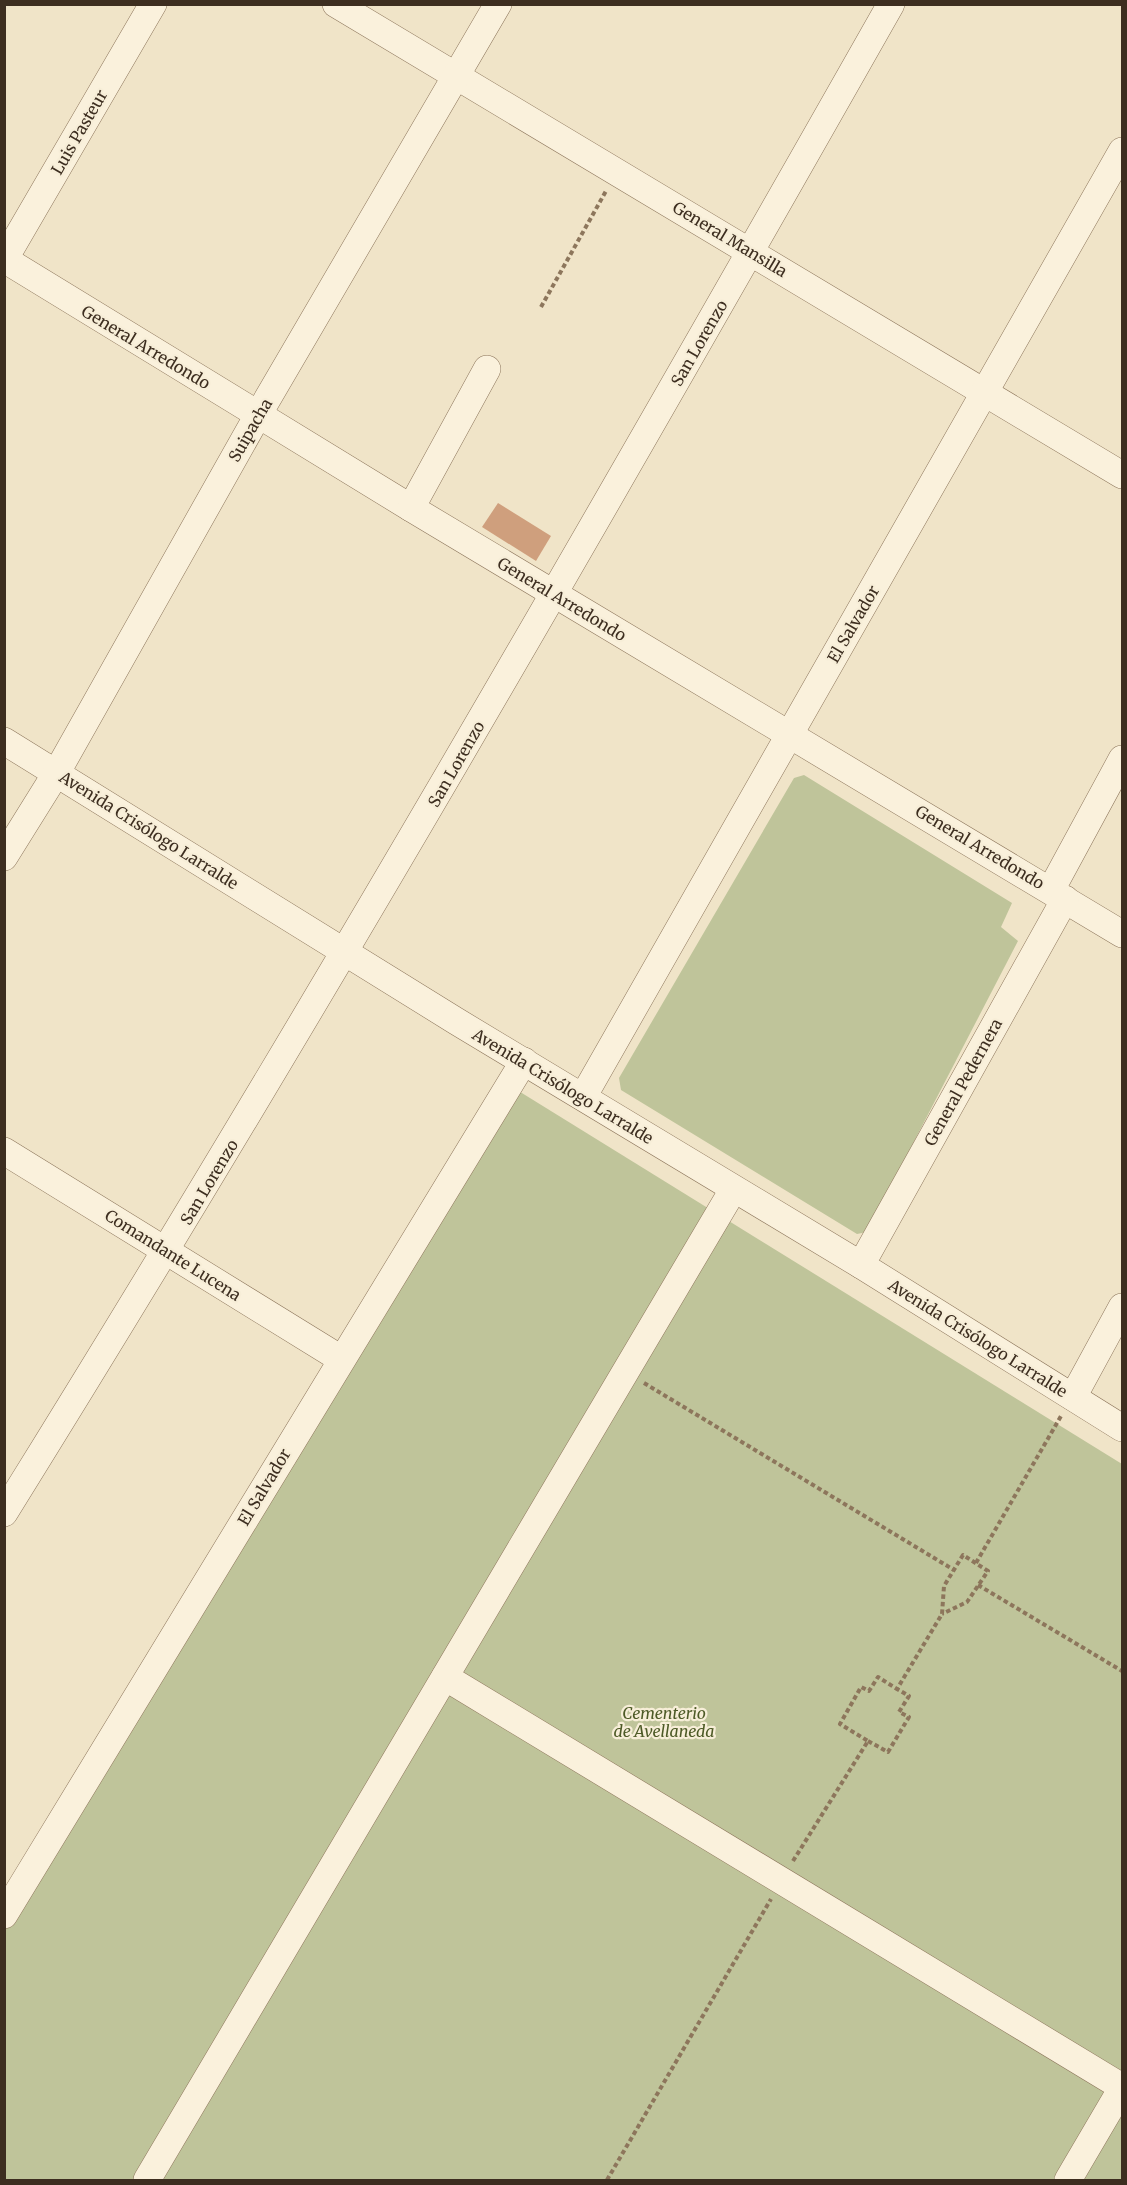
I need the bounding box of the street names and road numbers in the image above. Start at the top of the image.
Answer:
street label: Luis Pasteur [47,86,111,178]
street label: General Mansilla [669,197,791,281]
street label: San Lorenzo [666,297,732,389]
street label: General Arredondo [78,301,214,393]
street label: Suipacha [224,394,276,465]
street label: General Arredondo [494,553,630,645]
street label: El Salvador [823,582,883,666]
street label: San Lorenzo [423,718,489,810]
street label: Avenida Crisólogo Larralde [55,766,242,893]
street label: General Arredondo [912,801,1048,893]
street label: General Pedernera [920,1015,1006,1149]
street label: Avenida Crisólogo Larralde [468,1024,657,1148]
street label: San Lorenzo [176,1136,242,1228]
street label: Comandante Lucena [101,1205,245,1305]
street label: Avenida Crisólogo Larralde [884,1274,1071,1401]
street label: El Salvador [233,1445,295,1529]

